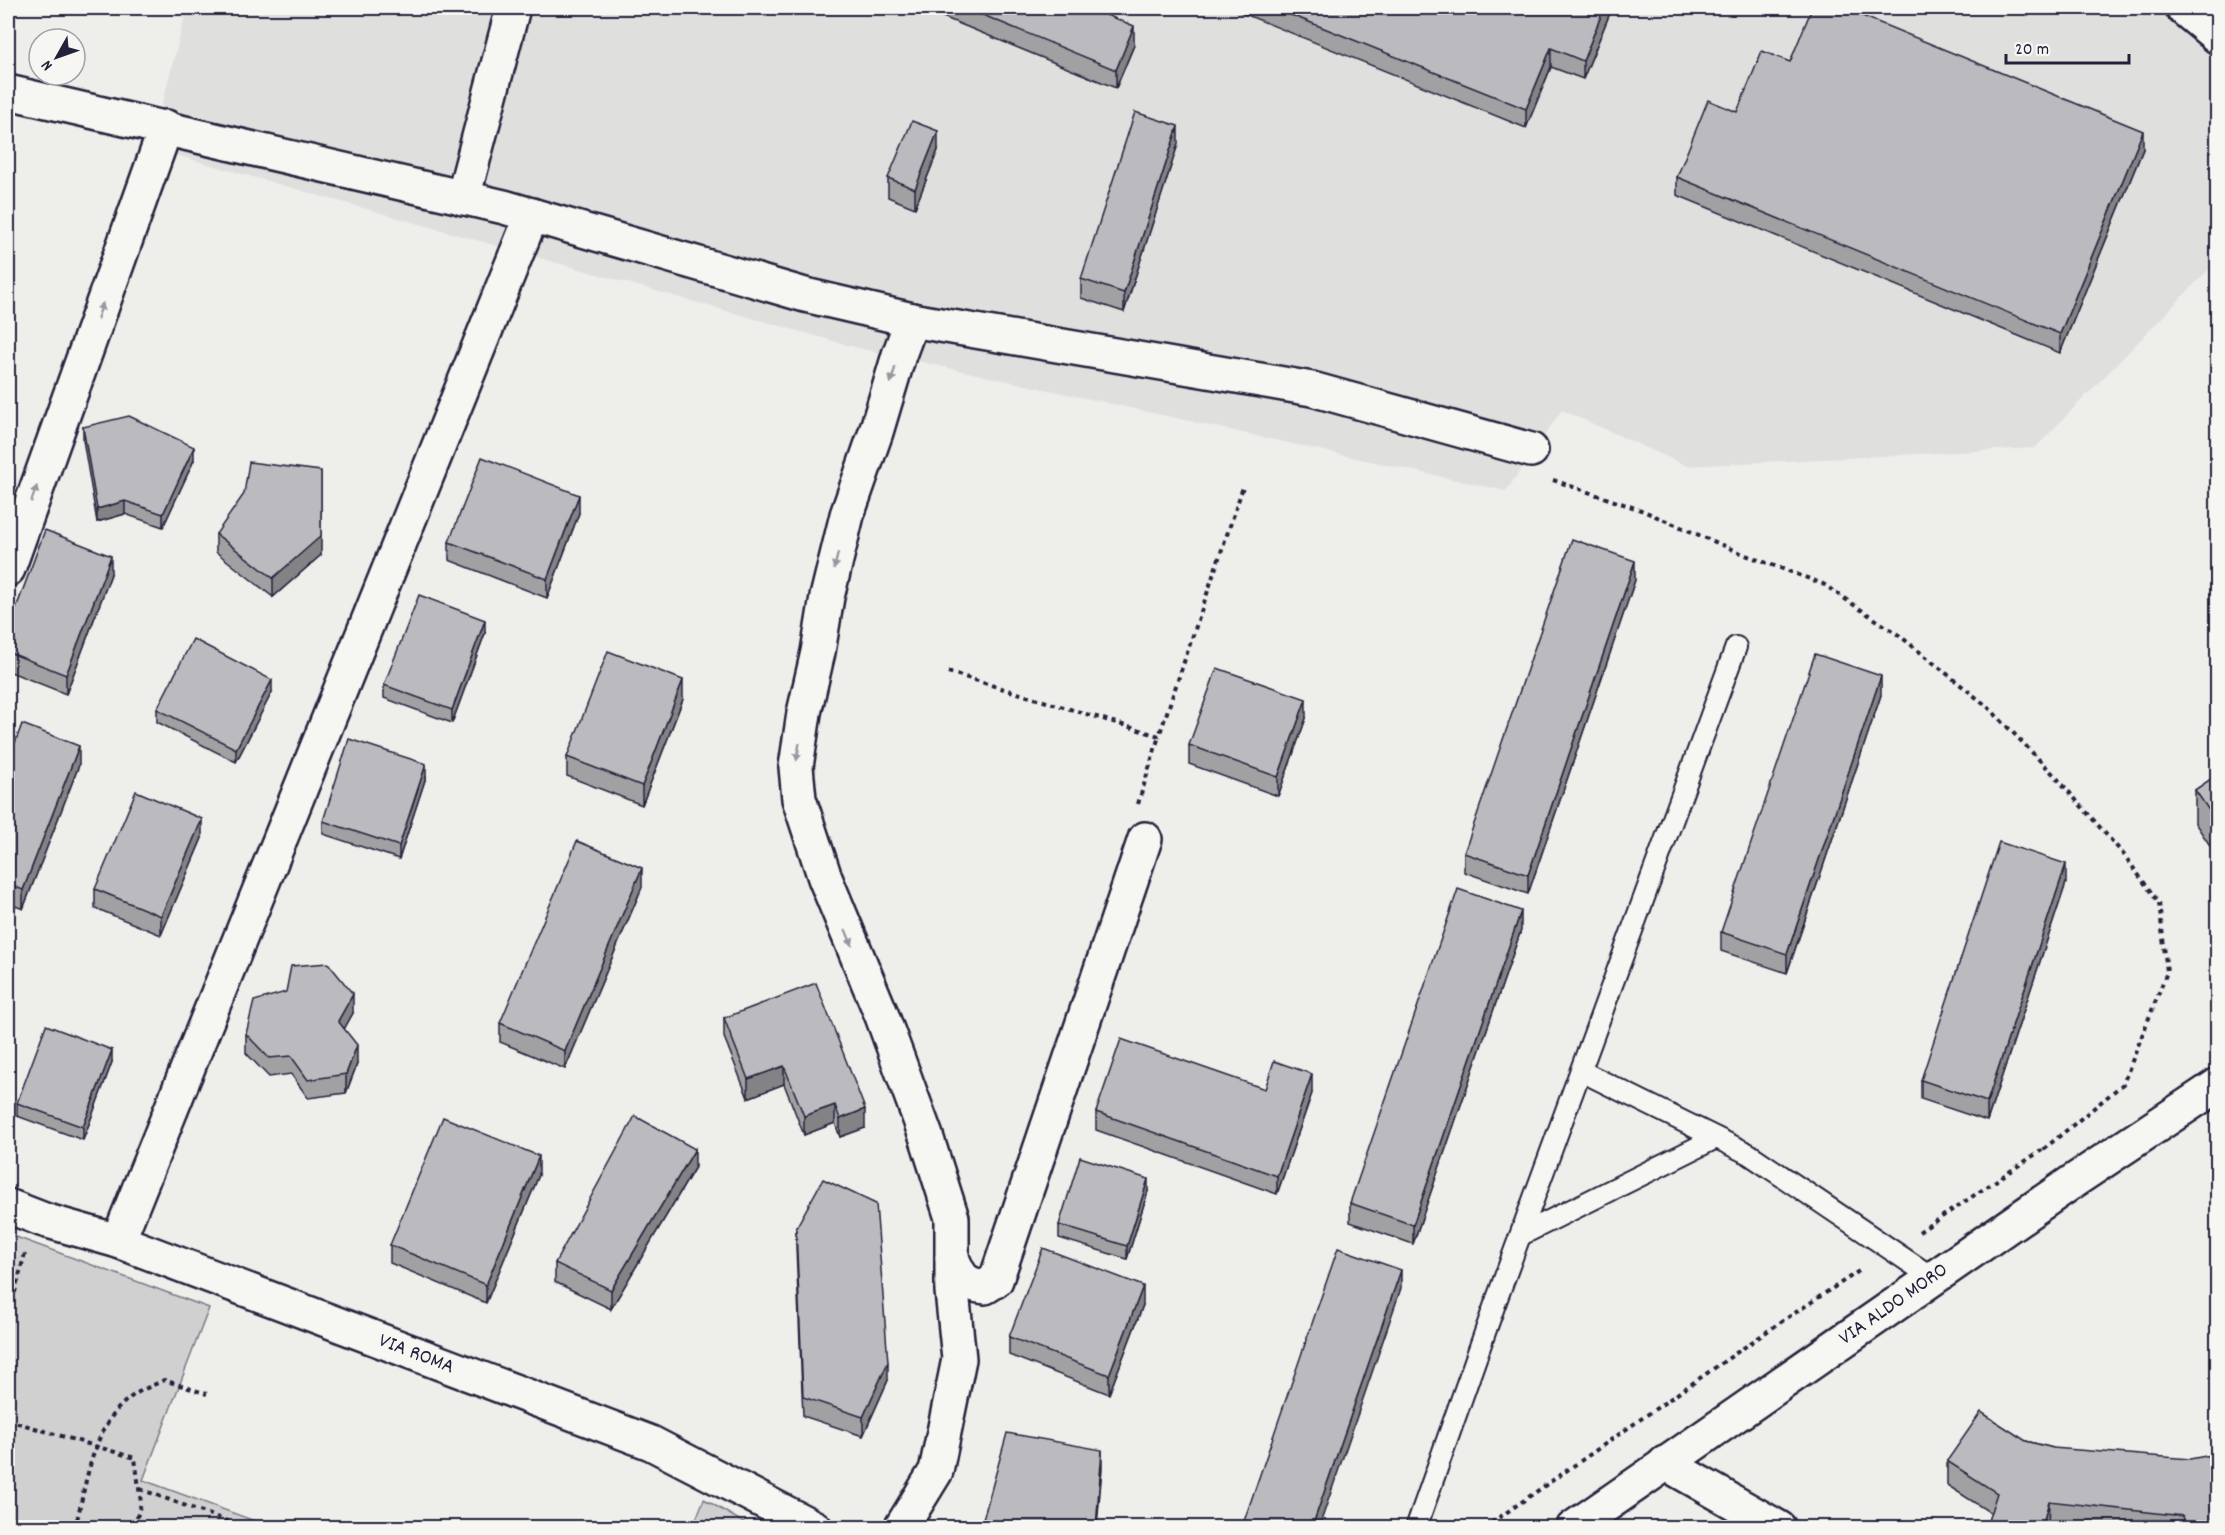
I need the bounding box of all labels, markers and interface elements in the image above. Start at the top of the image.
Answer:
north arrow [27,27,87,87]
scale bar [2006,27,2129,65]
text: 20 m [2015,38,2049,63]
text: N [36,55,59,75]
one-way arrow [96,301,106,319]
one-way arrow [888,366,897,384]
one-way arrow [30,485,40,503]
one-way arrow [830,552,840,570]
one-way arrow [793,743,802,762]
one-way arrow [845,929,855,947]
street label: VIA ALDO MORO [1833,1256,1955,1354]
street label: VIA ROMA [374,1327,458,1383]

